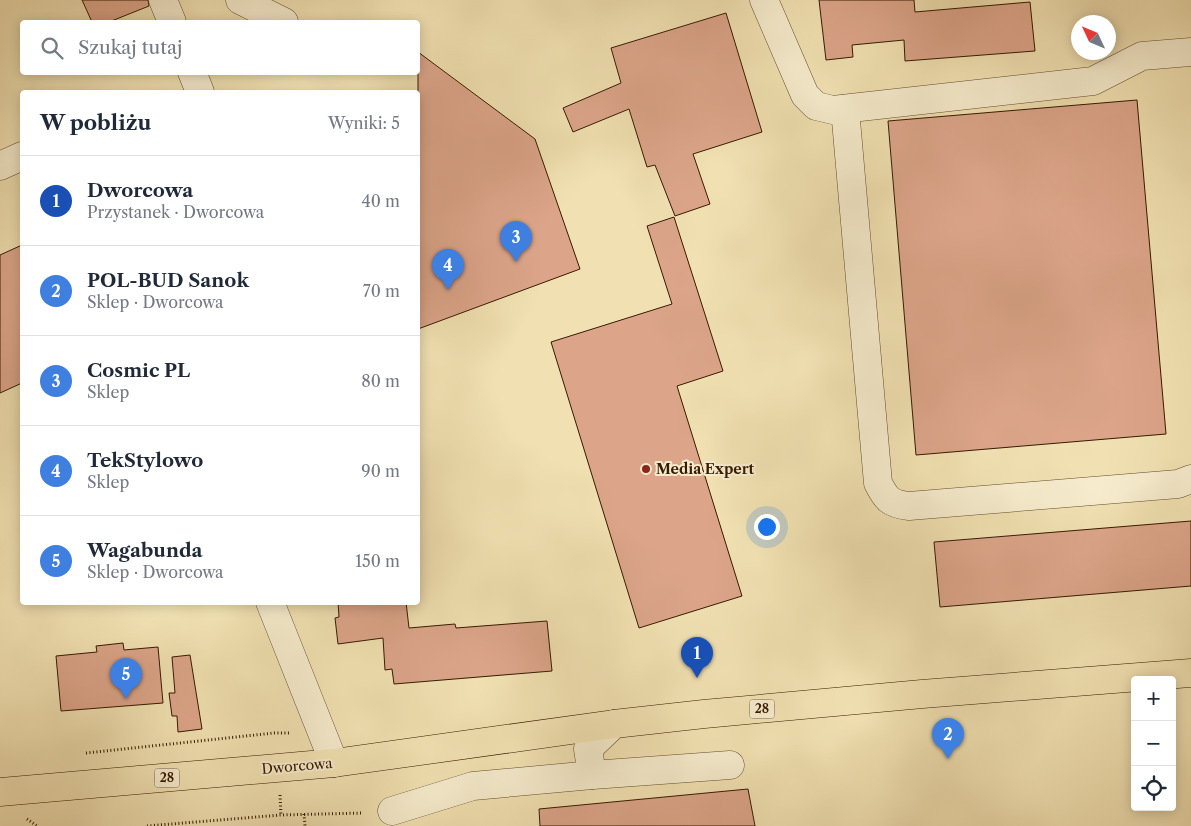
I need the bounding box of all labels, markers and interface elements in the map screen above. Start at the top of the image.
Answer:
north arrow [1071,15,1116,60]
search box [20,20,420,75]
icon: search [38,34,66,62]
text: Szukaj tutaj [78,36,182,59]
text: W pobliżu [40,110,151,135]
text: Wyniki: 5 [328,113,400,133]
text: Dworcowa [87,179,193,202]
text: 1 [52,191,60,211]
text: 40 m [361,191,400,211]
text: Przystanek · Dworcowa [87,202,264,222]
pin: 3 [500,221,532,262]
pin: 4 [432,249,464,290]
text: POL-BUD Sanok [87,269,249,292]
text: 2 [51,281,61,301]
text: 70 m [363,281,400,301]
text: Sklep · Dworcowa [87,292,224,312]
text: Cosmic PL [87,359,190,382]
text: 3 [51,371,61,391]
text: 80 m [361,371,400,391]
text: Sklep [87,382,129,402]
text: TekStylowo [87,449,203,472]
place label: Media Expert [656,460,754,478]
text: 4 [51,461,61,481]
text: 90 m [361,461,400,481]
marker: Media Expert [640,463,652,475]
text: Sklep [87,472,129,492]
your location [754,514,780,540]
text: Wagabunda [87,539,203,562]
text: 5 [52,551,60,571]
text: 150 m [355,551,400,571]
text: Sklep · Dworcowa [87,562,224,582]
pin: 1 [681,637,713,678]
pin: 5 [110,658,142,699]
map controls [1131,676,1176,811]
button: + [1131,676,1176,721]
road number: 28 [750,700,774,719]
pin: 2 [932,718,964,759]
button: − [1131,721,1176,766]
street label: Dworcowa [261,754,334,778]
button: locate [1131,766,1176,811]
road number: 28 [154,768,180,788]

